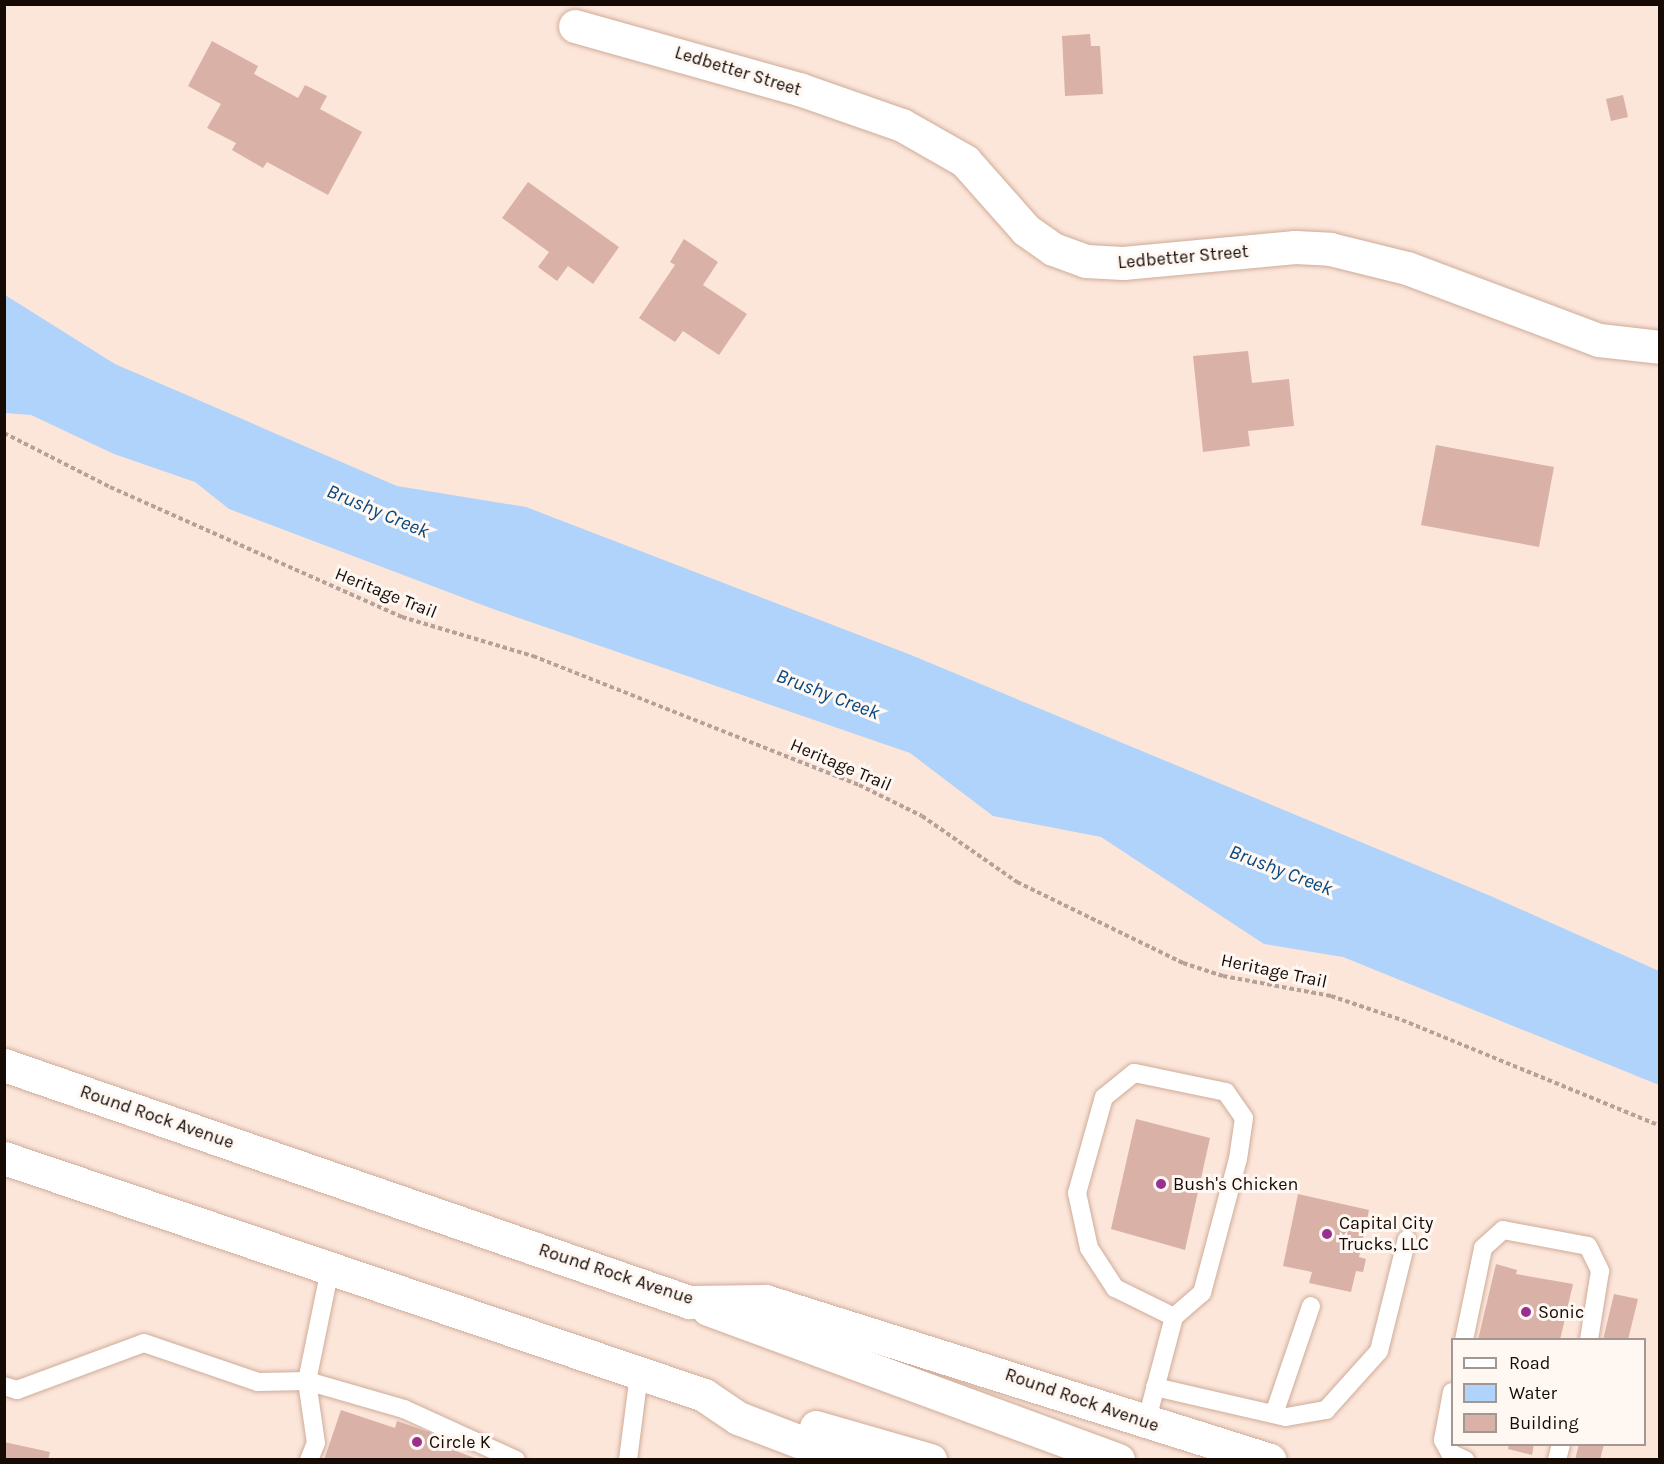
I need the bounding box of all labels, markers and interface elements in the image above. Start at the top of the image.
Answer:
street label: Ledbetter Street [672,41,804,101]
street label: Ledbetter Street [1117,241,1249,273]
water label: Brushy Creek [323,479,433,543]
street label: Heritage Trail [332,563,440,623]
water label: Brushy Creek [773,663,883,725]
street label: Heritage Trail [787,734,895,796]
water label: Brushy Creek [1226,839,1336,901]
street label: Heritage Trail [1219,949,1329,993]
street label: Round Rock Avenue [77,1081,237,1153]
place label: Bush's Chicken [1173,1173,1298,1195]
marker: Bush's Chicken [1154,1177,1168,1191]
place label: Capital City Trucks, LLC [1339,1213,1433,1256]
marker: Capital City Trucks, LLC [1320,1227,1334,1241]
street label: Round Rock Avenue [536,1239,696,1309]
place label: Sonic [1538,1301,1584,1323]
marker: Sonic [1519,1305,1533,1319]
legend [1451,1338,1646,1446]
text: Road [1509,1352,1550,1374]
street label: Round Rock Avenue [1002,1364,1162,1436]
text: Water [1509,1382,1557,1404]
text: Building [1509,1412,1579,1434]
place label: Circle K [429,1431,491,1453]
marker: Circle K [410,1435,424,1449]

